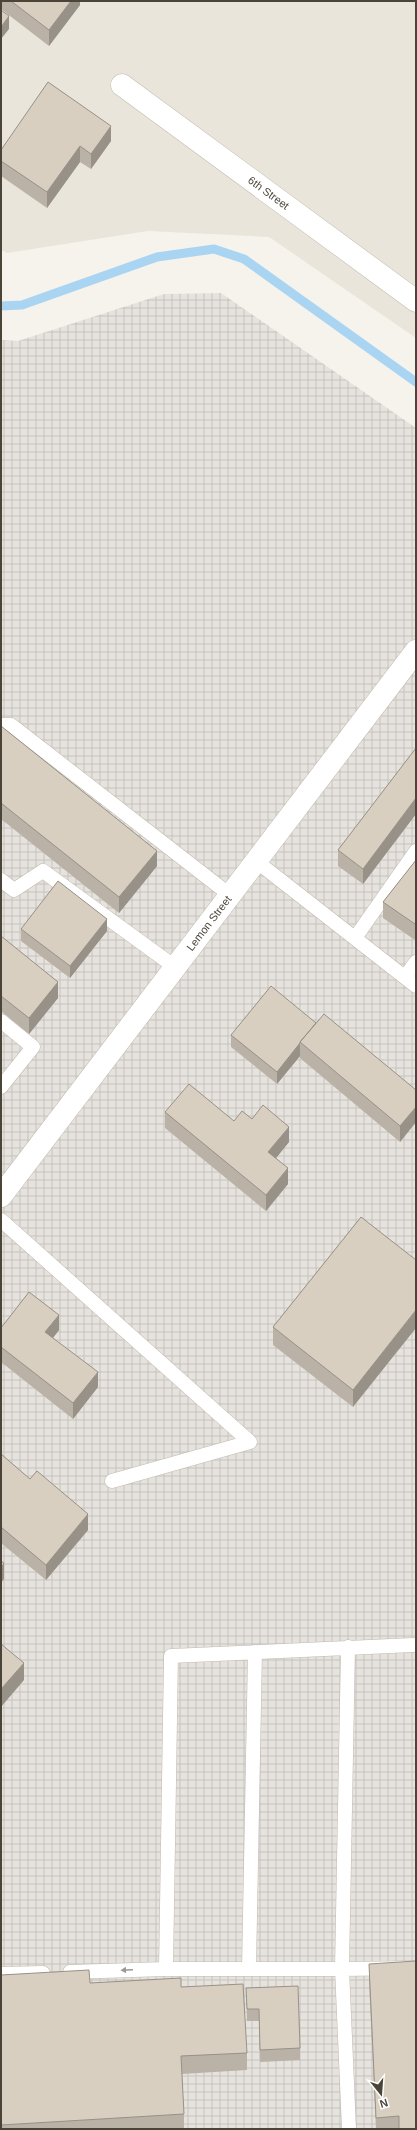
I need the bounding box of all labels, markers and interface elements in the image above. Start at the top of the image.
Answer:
street label: 6th Street [246,174,291,212]
street label: Lemon Street [184,893,234,953]
one-way arrow [120,1967,133,1973]
north arrow [361,2074,401,2114]
text: N [378,2097,389,2110]

